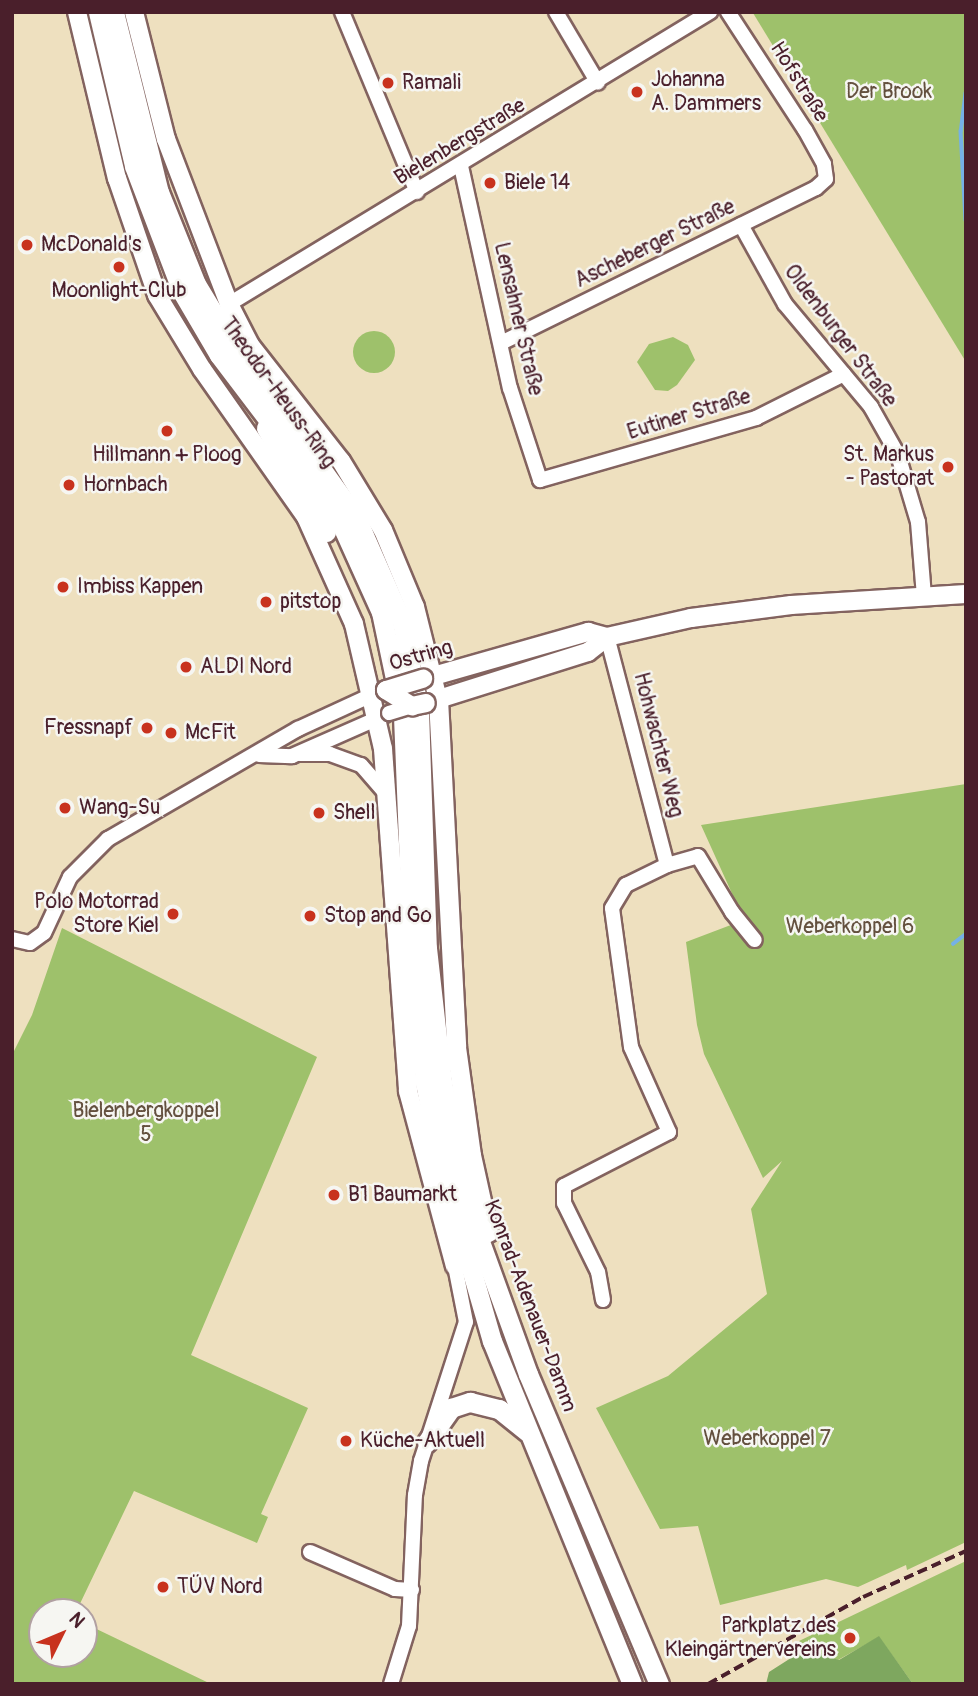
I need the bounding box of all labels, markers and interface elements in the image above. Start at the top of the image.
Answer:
street label: Hofstraße [764,37,834,127]
place label: Johanna A. Dammers [651,67,761,117]
place label: Ramali [402,70,461,96]
marker: Ramali [380,75,396,91]
park label: Der Brook [846,79,932,105]
marker: Johanna A. Dammers [629,84,645,100]
street label: Bielenbergstraße [390,93,530,191]
place label: Biele 14 [504,170,570,196]
marker: Biele 14 [482,175,498,191]
street label: Ascheberger Straße [571,194,739,294]
place label: McDonald's [41,232,142,258]
marker: McDonald's [19,237,35,253]
street label: Lensahner Straße [488,240,548,398]
marker: Moonlight-Club [111,259,127,275]
street label: Oldenburger Straße [778,260,902,412]
place label: Moonlight-Club [52,278,186,304]
street label: Theodor-Heuss-Ring [215,313,341,473]
street label: Eutiner Straße [624,384,754,446]
marker: Hillmann + Ploog [159,423,175,439]
place label: Hillmann + Ploog [92,442,242,468]
place label: St. Markus - Pastorat [843,442,934,492]
marker: St. Markus - Pastorat [940,459,956,475]
place label: Hornbach [83,472,168,498]
marker: Hornbach [61,477,77,493]
place label: Imbiss Kappen [77,574,203,600]
marker: Imbiss Kappen [55,579,71,595]
place label: pitstop [280,589,341,615]
marker: pitstop [258,594,274,610]
street label: Ostring [386,635,456,677]
place label: ALDI Nord [200,654,292,680]
marker: ALDI Nord [178,659,194,675]
street label: Hohwachter Weg [628,670,688,820]
place label: Fressnapf [44,715,133,741]
marker: Fressnapf [139,720,155,736]
place label: McFit [185,720,236,746]
marker: McFit [163,725,179,741]
place label: Wang-Su [79,795,160,821]
marker: Wang-Su [57,800,73,816]
place label: Shell [333,800,375,826]
marker: Shell [311,805,327,821]
place label: Polo Motorrad Store Kiel [34,889,159,939]
place label: Stop and Go [324,903,432,929]
marker: Polo Motorrad Store Kiel [165,906,181,922]
marker: Stop and Go [302,908,318,924]
park label: Weberkoppel 6 [786,914,914,940]
park label: Bielenbergkoppel 5 [73,1098,219,1148]
place label: B1 Baumarkt [348,1182,457,1208]
marker: B1 Baumarkt [326,1187,342,1203]
street label: Konrad-Adenauer-Damm [478,1196,582,1416]
park label: Weberkoppel 7 [703,1426,831,1452]
place label: Küche-Aktuell [360,1428,485,1454]
marker: Küche-Aktuell [338,1433,354,1449]
place label: TÜV Nord [177,1574,263,1600]
marker: TÜV Nord [155,1579,171,1595]
north arrow [28,1598,98,1668]
text: N [64,1607,90,1633]
place label: Parkplatz des Kleingärtnervereins [665,1613,836,1663]
marker: Parkplatz des Kleingärtnervereins [842,1630,858,1646]

